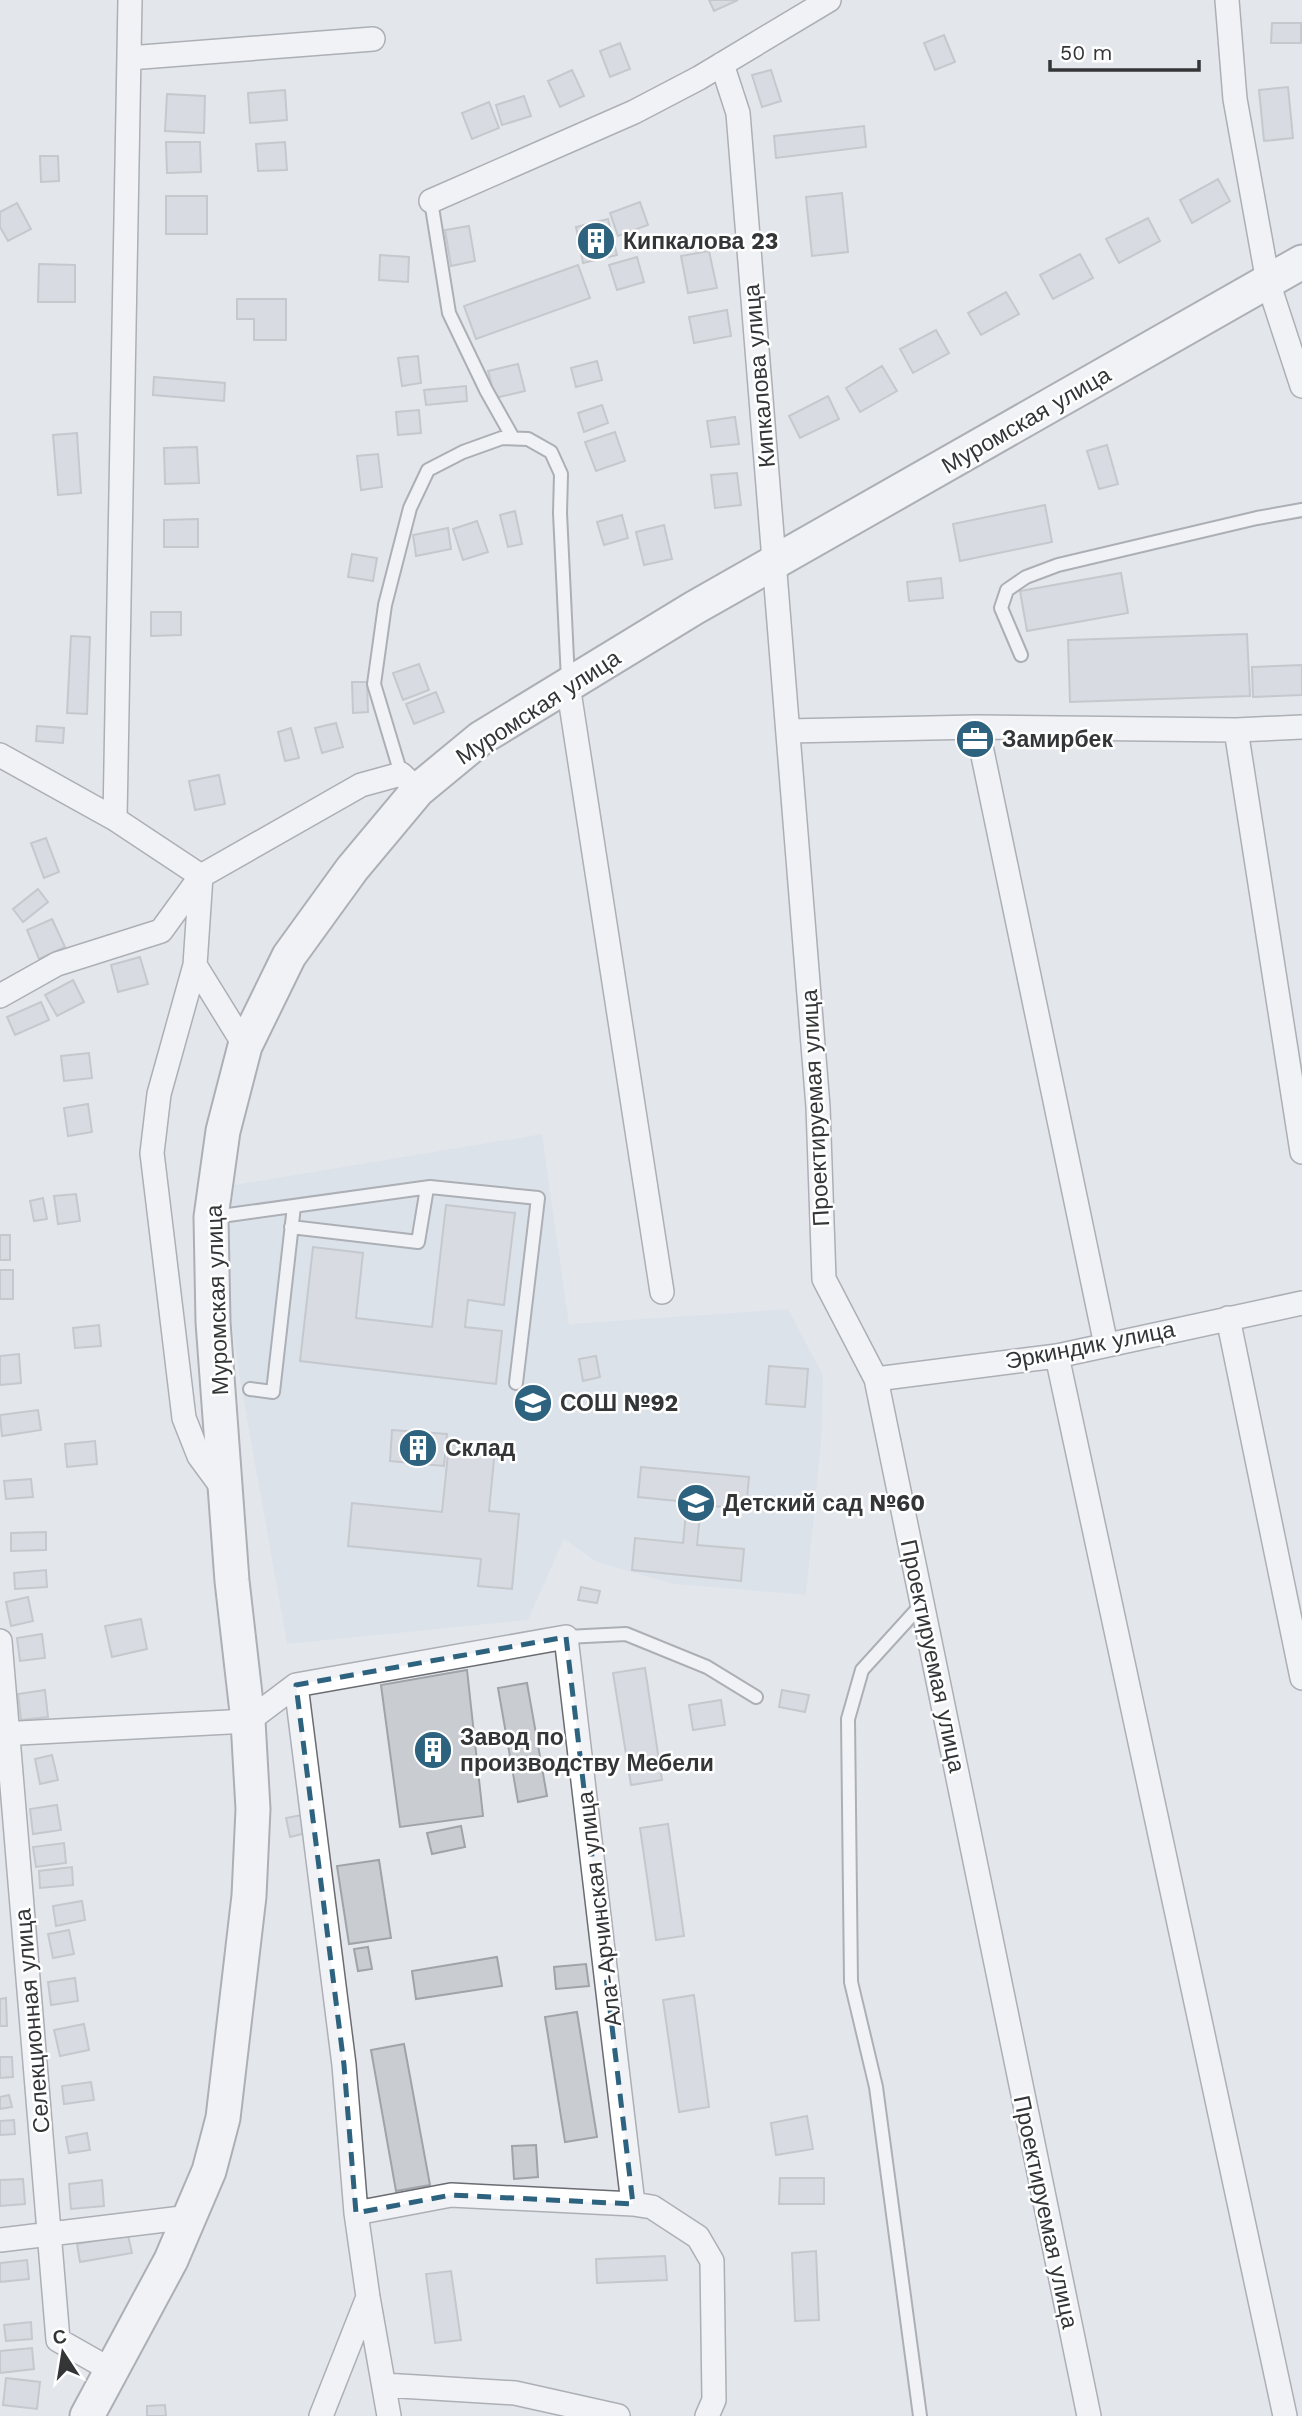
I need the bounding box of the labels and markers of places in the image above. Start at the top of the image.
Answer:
building icon: Кипкалова 23 [575,220,617,262]
place label: Кипкалова 23 [623,228,778,255]
office icon: Замирбек [954,718,996,760]
place label: Замирбек [1002,726,1113,753]
school or university icon: СОШ №92 [512,1382,554,1424]
place label: СОШ №92 [560,1390,678,1417]
building icon: Склад [397,1427,439,1469]
place label: Склад [445,1435,516,1462]
school or university icon: Детский сад №60 [675,1482,717,1524]
place label: Детский сад №60 [723,1490,925,1517]
place label: Завод по производству Мебели [460,1724,714,1777]
building icon: Завод по производству Мебели [412,1729,454,1771]

